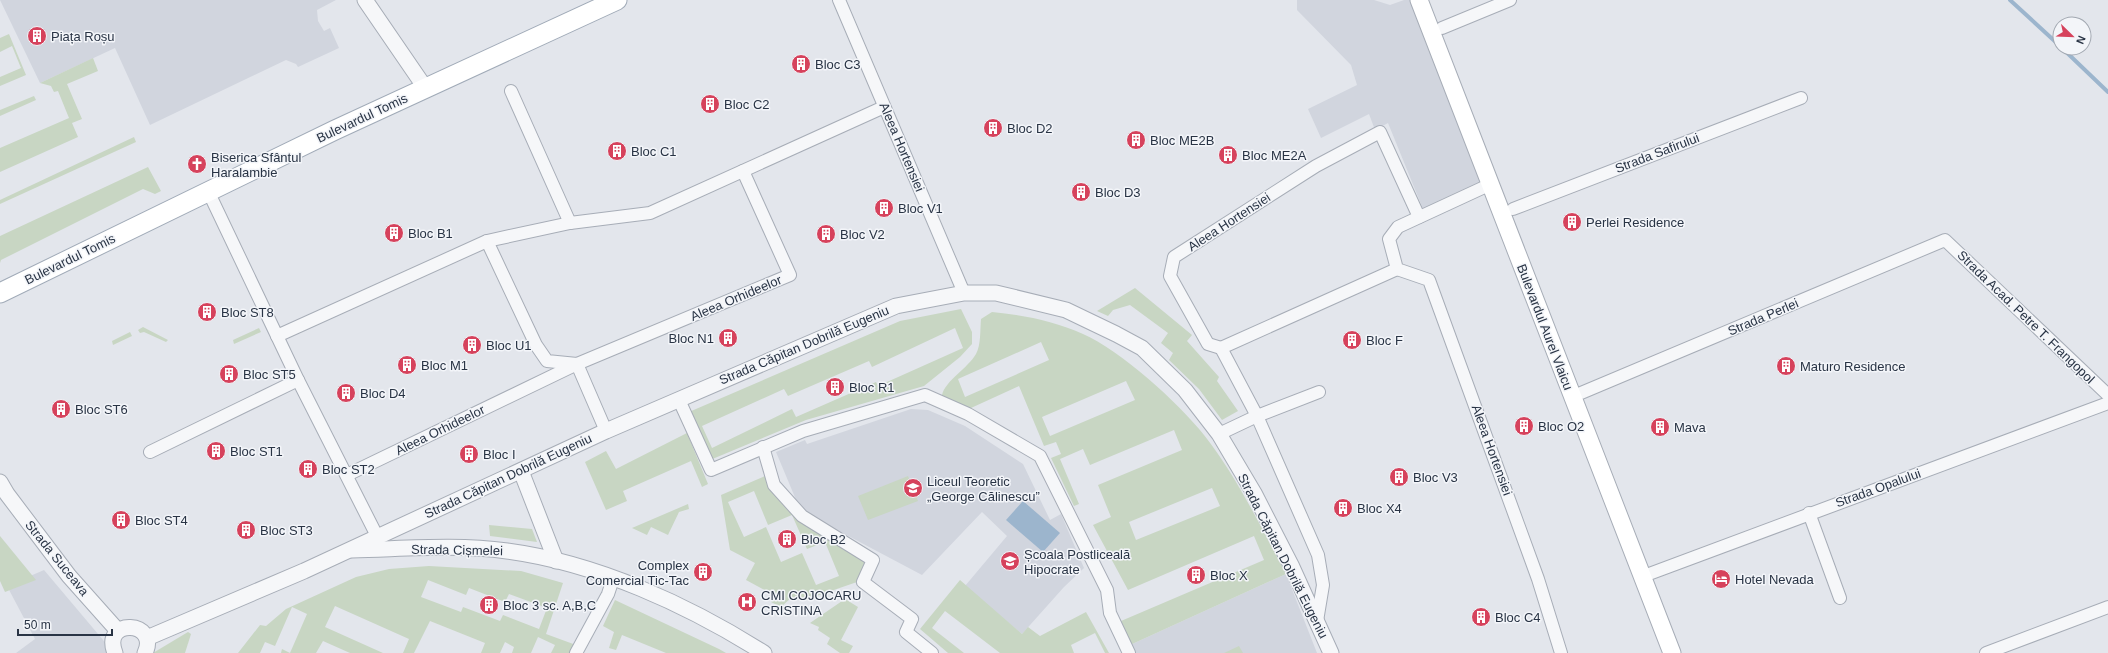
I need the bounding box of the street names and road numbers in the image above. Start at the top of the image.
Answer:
street label: Bulevardul Tomis [314,90,410,146]
street label: Aleea Hortensiei [876,100,928,194]
street label: Strada Safirului [1613,130,1701,176]
street label: Aleea Hortensiei [1185,190,1273,254]
street label: Bulevardul Tomis [22,230,118,287]
street label: Strada Acad. Petre T. Frangopol [1954,247,2098,387]
street label: Bulevardul Aurel Vlaicu [1514,262,1576,392]
street label: Aleea Orhideelor [688,272,784,324]
street label: Strada Perlei [1725,295,1801,339]
street label: Strada Căpitan Dobrilă Eugeniu [717,302,891,388]
street label: Aleea Orhideelor [393,402,488,458]
street label: Aleea Hortensiei [1469,403,1515,497]
street label: Strada Căpitan Dobrilă Eugeniu [422,431,594,521]
street label: Strada Opalului [1833,466,1923,510]
street label: Strada Căpitan Dobrilă Eugeniu [1235,471,1331,641]
street label: Strada Suceava [22,517,92,599]
street label: Strada Cișmelei [411,542,503,558]

